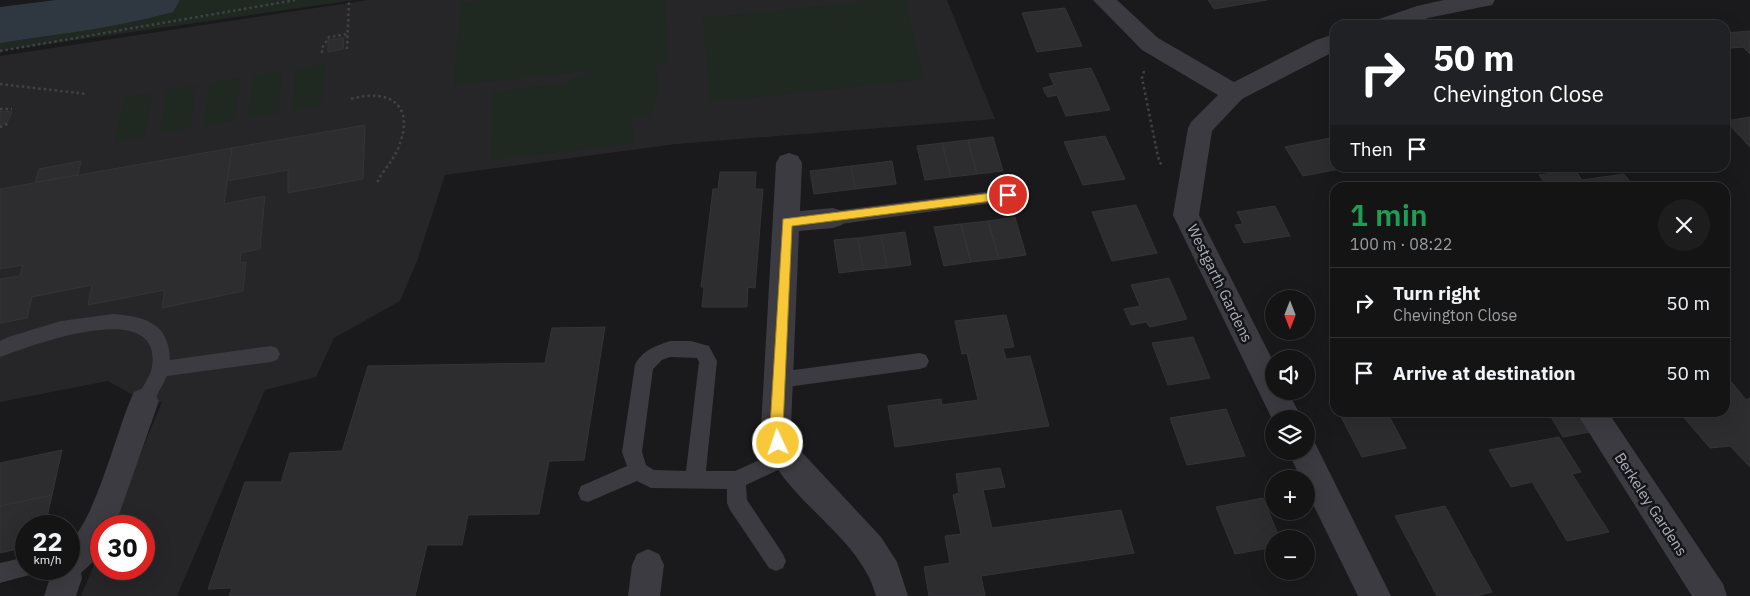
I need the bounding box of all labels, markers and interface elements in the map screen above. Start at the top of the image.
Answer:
text: 50 m [1433,35,1515,81]
icon: right [1350,40,1415,105]
text: Chevington Close [1433,79,1604,108]
icon: arrive [1403,135,1431,163]
text: Then [1350,137,1393,161]
pin [987,174,1029,216]
icon: arrive [994,181,1022,209]
text: 1 min [1350,195,1428,234]
button: close [1658,199,1710,251]
street label: Westgarth Gardens [1183,221,1257,345]
text: 100 m · 08:22 [1350,234,1452,254]
text: Turn right [1393,281,1480,305]
icon: right [1350,289,1378,317]
north arrow [1265,290,1315,340]
map controls [1265,290,1315,580]
text: 50 m [1666,291,1710,315]
text: Chevington Close [1393,305,1517,325]
button: sound [1265,350,1315,400]
icon: arrive [1350,359,1378,387]
text: Arrive at destination [1393,361,1576,385]
text: 50 m [1666,361,1710,385]
button: layers [1265,410,1315,460]
position arrow [751,416,803,468]
street label: Berkeley Gardens [1611,449,1691,559]
button: + [1265,470,1315,520]
speed limit sign: 30 [90,515,155,580]
text: 22 [32,525,63,558]
button: − [1265,530,1315,580]
text: km/h [33,552,62,567]

